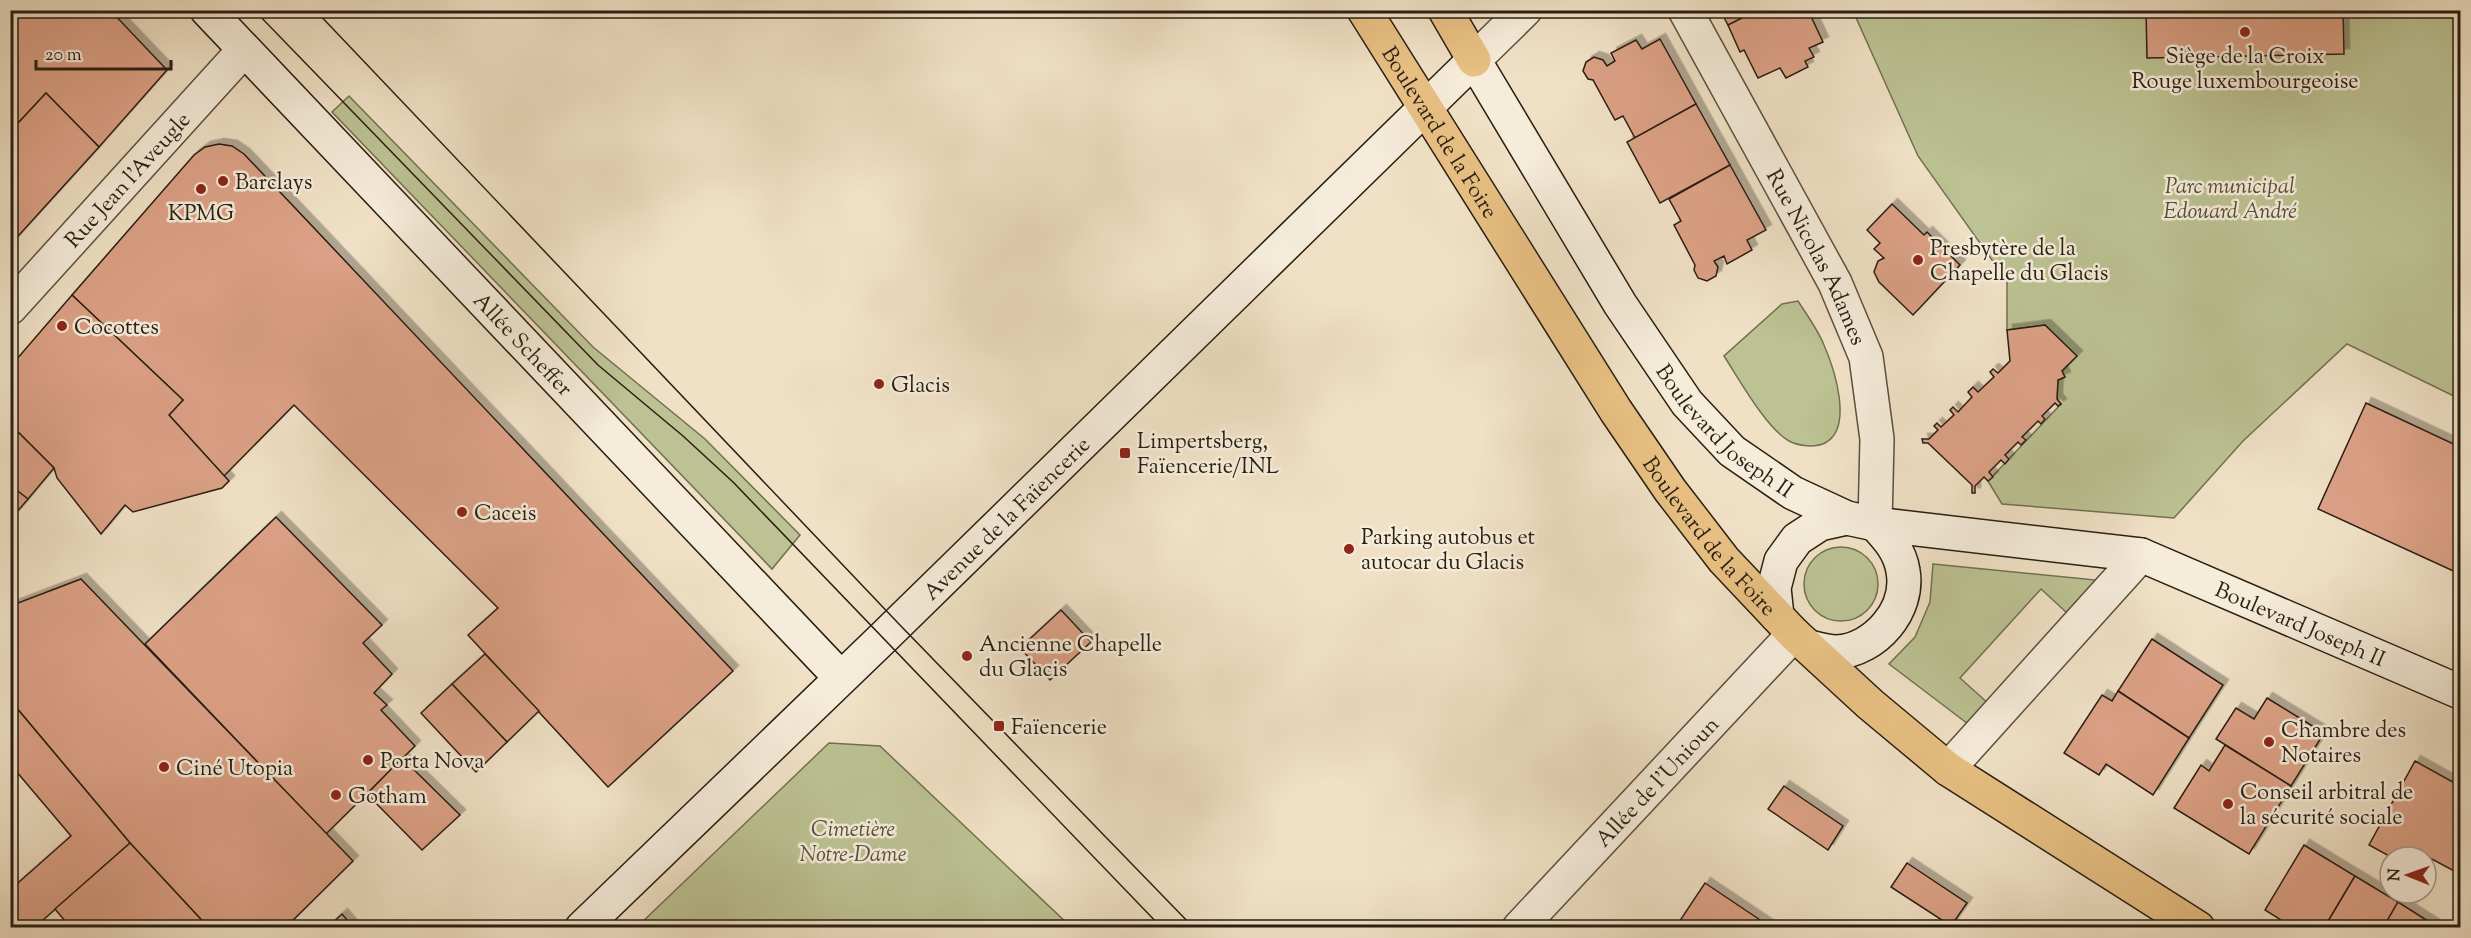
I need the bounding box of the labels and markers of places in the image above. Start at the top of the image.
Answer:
marker: Siège de la Croix Rouge luxembourgeoise [2238,25,2252,39]
place label: Siège de la Croix Rouge luxembourgeoise [2131,42,2359,99]
place label: Barclays [235,168,312,200]
marker: Barclays [216,174,230,188]
marker: KPMG [194,182,208,196]
place label: KPMG [168,199,234,231]
place label: Presbytère de la Chapelle du Glacis [1930,234,2108,291]
marker: Presbytère de la Chapelle du Glacis [1911,253,1925,267]
place label: Cocottes [74,313,159,345]
marker: Cocottes [55,319,69,333]
place label: Glacis [891,371,950,403]
marker: Glacis [872,377,886,391]
place label: Limpertsberg, Faïencerie/INL [1137,427,1279,484]
marker: Limpertsberg, Faïencerie/INL [1118,446,1132,460]
place label: Caceis [474,499,536,531]
marker: Caceis [455,505,469,519]
place label: Parking autobus et autocar du Glacis [1361,523,1536,580]
marker: Parking autobus et autocar du Glacis [1342,542,1356,556]
place label: Ancienne Chapelle du Glacis [979,630,1162,687]
marker: Ancienne Chapelle du Glacis [960,649,974,663]
place label: Faïencerie [1011,713,1107,745]
place label: Chambre des Notaires [2281,716,2406,773]
marker: Faïencerie [992,719,1006,733]
marker: Chambre des Notaires [2262,735,2276,749]
place label: Porta Nova [380,747,484,779]
marker: Porta Nova [361,753,375,767]
place label: Ciné Utopia [176,754,293,786]
marker: Ciné Utopia [157,760,171,774]
place label: Conseil arbitral de la sécurité sociale [2240,778,2413,835]
place label: Gotham [348,782,427,814]
marker: Gotham [329,788,343,802]
marker: Conseil arbitral de la sécurité sociale [2221,797,2235,811]

